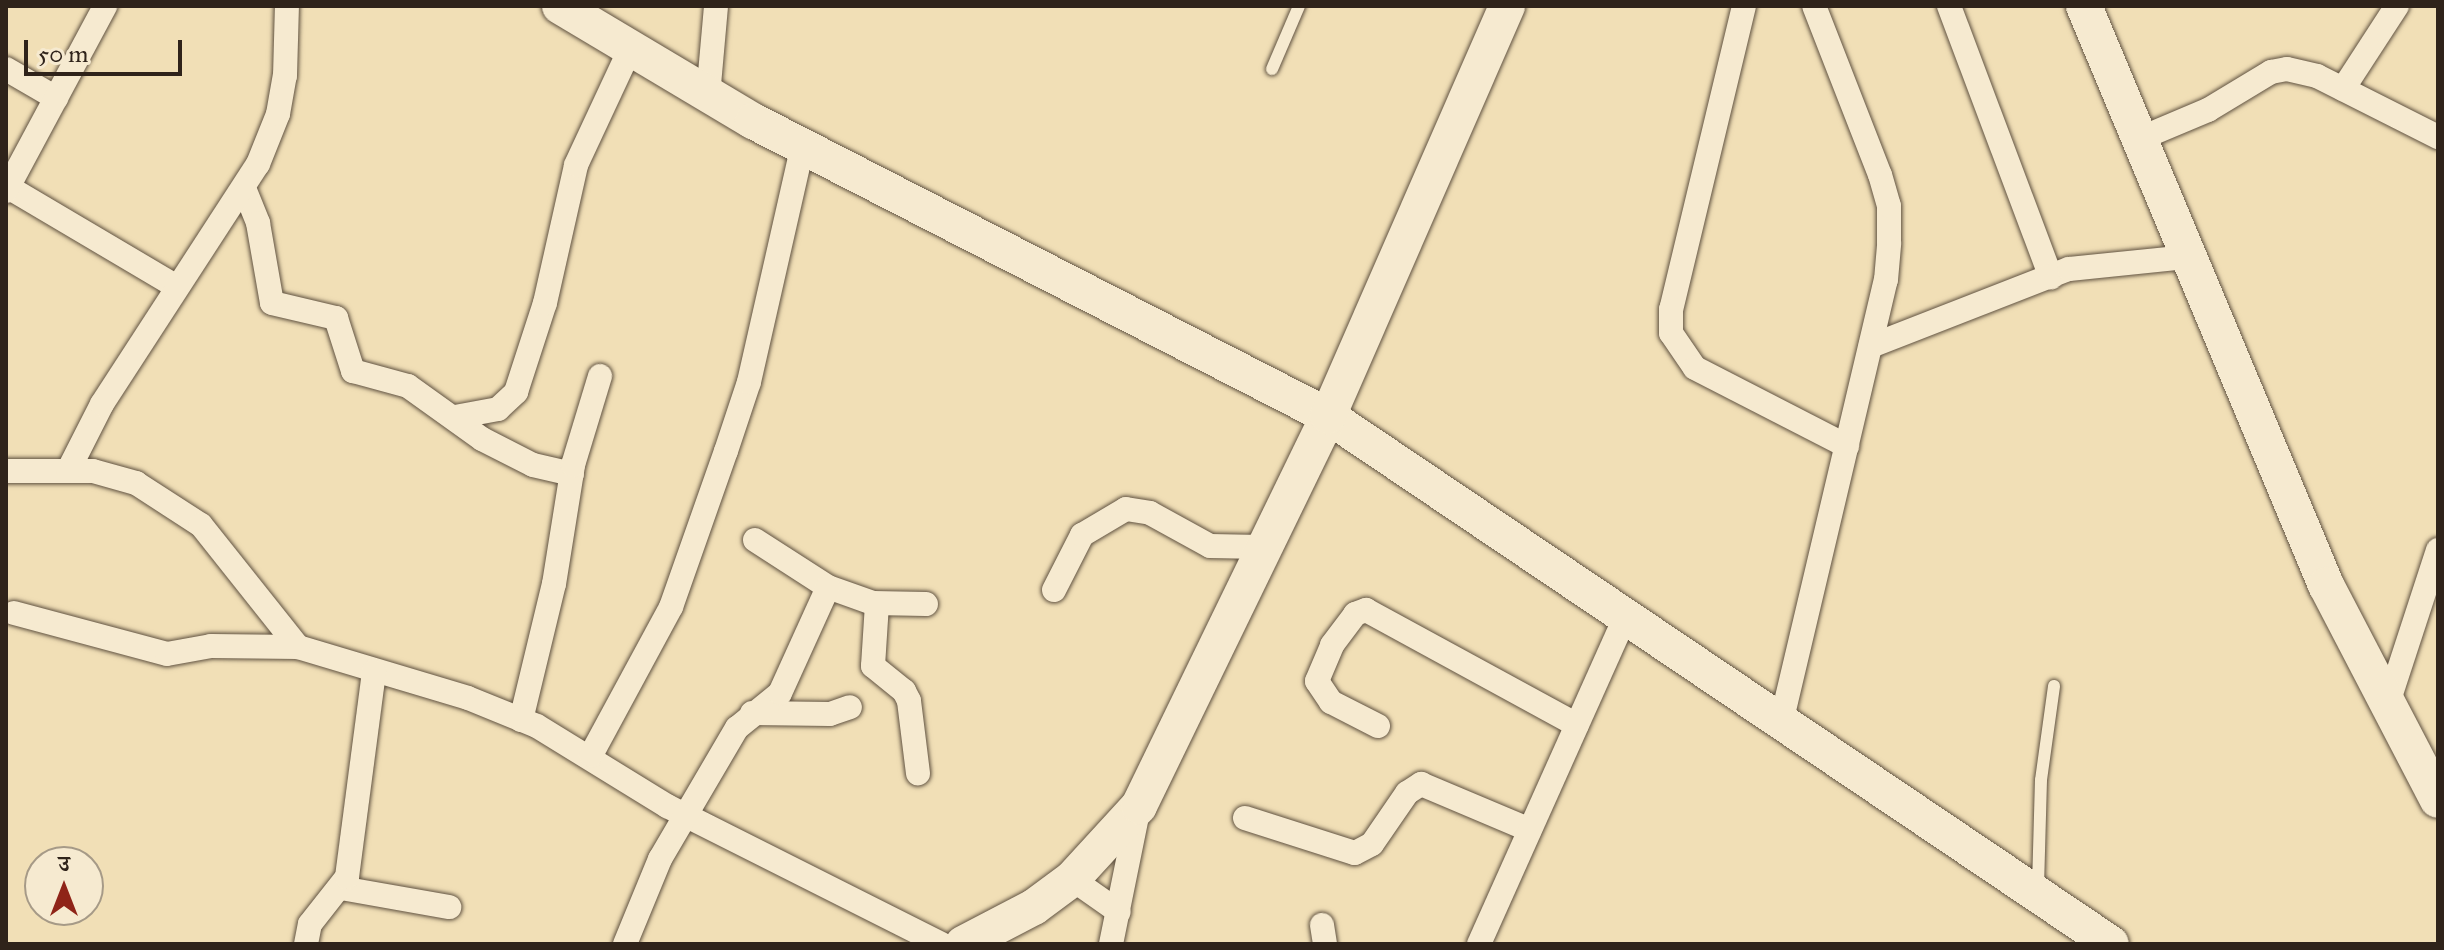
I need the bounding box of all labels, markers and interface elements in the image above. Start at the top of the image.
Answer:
scale bar [28,24,186,74]
text: 50 m [38,39,88,69]
north arrow [24,846,104,926]
text: उ [58,850,70,877]

